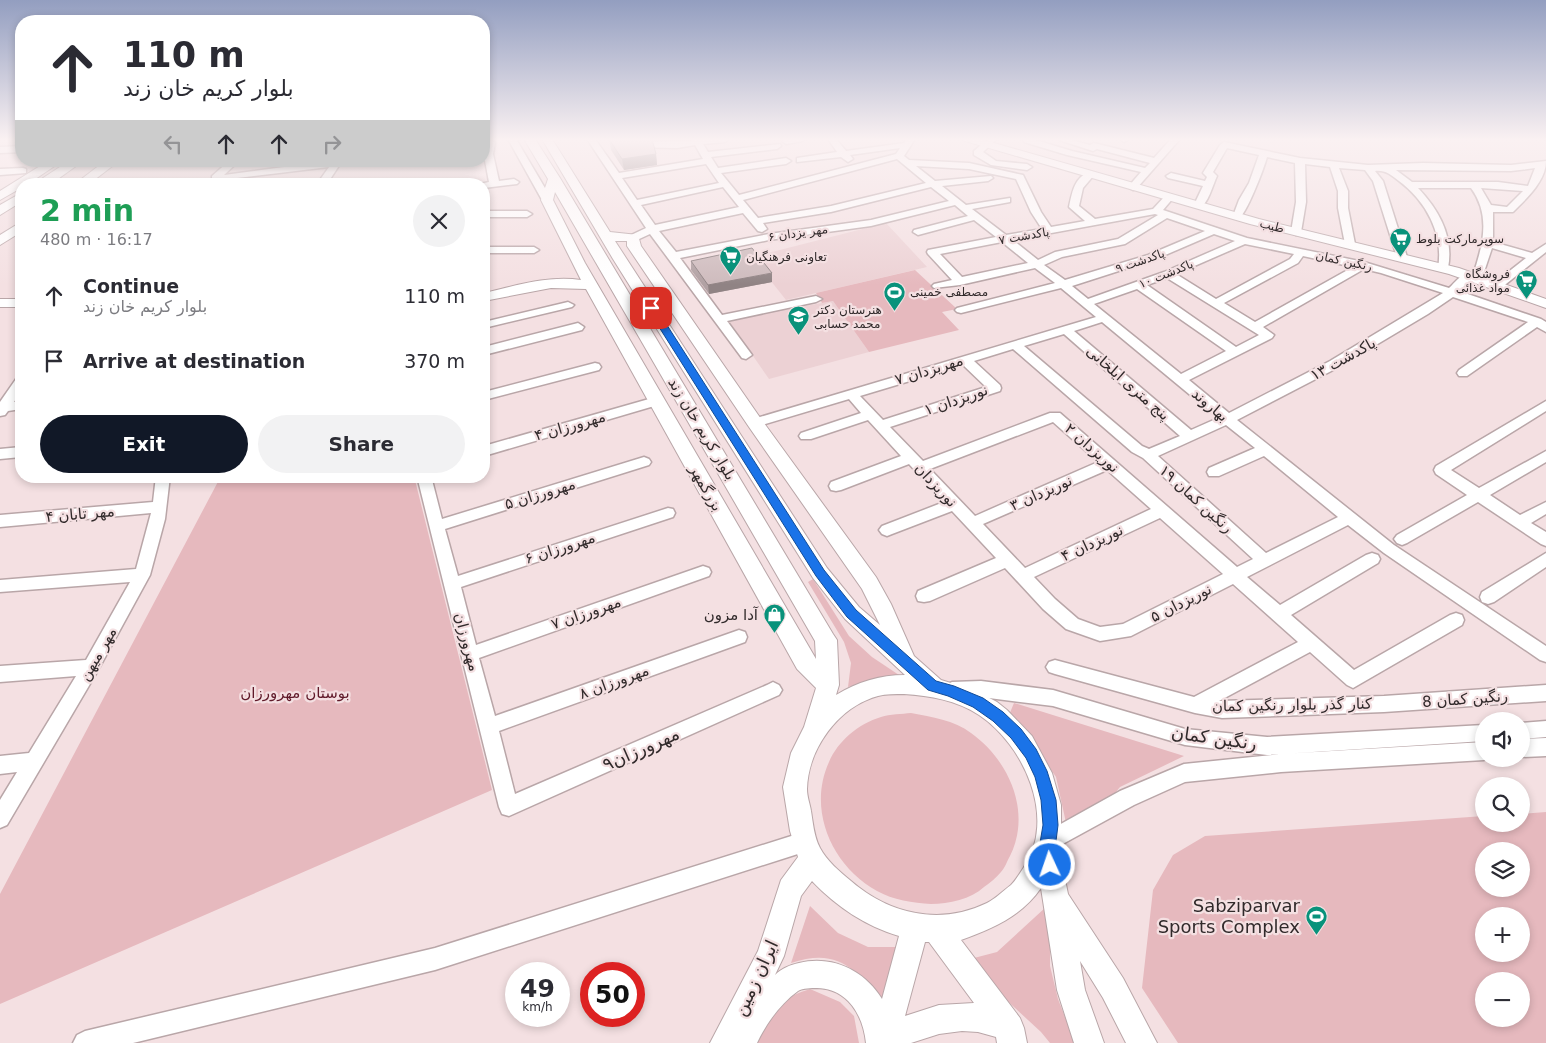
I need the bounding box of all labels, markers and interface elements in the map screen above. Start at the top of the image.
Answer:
icon: ahead [40,35,105,100]
text: 110 m [123,35,245,75]
text: بلوار کریم خان زند [123,76,294,101]
icon: left [159,130,187,158]
icon: ahead [212,130,240,158]
icon: ahead [265,130,293,158]
icon: right [318,130,346,158]
text: 2 min [40,193,134,228]
button: close [413,195,465,247]
street label: طیب [1258,216,1286,236]
street label: مهر یزدان ۶ [767,222,829,245]
street label: پاکدشت ۷ [998,225,1050,247]
supermarket icon: سوپرمارکت بلوط [1388,227,1412,258]
text: 480 m · 16:17 [40,230,153,249]
place label: سوپرمارکت بلوط [1416,232,1504,247]
supermarket icon: تعاونی فرهنگیان [718,245,742,276]
street label: پاکدشت ۹ [1114,246,1166,276]
street label: رنگین کمان [1314,248,1374,275]
place label: تعاونی فرهنگیان [746,250,827,265]
street label: پاکدشت ۱۰ [1137,257,1195,291]
place label: فروشگاه مواد غذائی [1456,267,1510,296]
supermarket icon: فروشگاه مواد غذائی [1514,269,1538,300]
text: Continue [83,275,179,297]
sports icon: مصطفی خمینی [882,280,906,311]
icon: ahead [40,282,68,310]
text: 110 m [404,285,465,307]
place label: مصطفی خمینی [910,285,988,299]
pin [630,287,672,329]
icon: arrive [637,294,665,322]
text: بلوار کریم خان زند [83,297,207,316]
place label: هنرستان دکتر محمد حسابی [813,303,882,331]
school or university icon: هنرستان دکتر محمد حسابی [786,305,810,336]
street label: پاکدشت ۱۳ [1307,334,1379,385]
street label: پنج متری ایلخانی [1082,342,1173,425]
icon: arrive [40,347,68,375]
text: Arrive at destination [83,350,305,372]
text: 370 m [404,350,465,372]
street label: مهریزدان ۷ [893,351,965,389]
street label: بلوار کریم خان زند [664,375,740,483]
street label: نوریزدان ۱ [922,381,990,419]
street label: بهاروند [1188,385,1232,425]
street label: مهرورزان ۴ [532,407,608,445]
button: Exit [40,415,248,473]
button: Share [258,415,465,473]
street label: نوریزدان ۲ [1061,419,1123,477]
street label: نوریزدان [911,459,961,511]
street label: بزرگمهر [685,461,726,514]
street label: رنگین کمان ۱۹ [1156,461,1236,537]
street label: نوریزدان ۳ [1007,471,1075,515]
street label: مهرورزان ۵ [502,475,578,513]
street label: مهر تابان ۴ [45,502,115,526]
street label: نوریزدان ۴ [1058,521,1126,565]
street label: مهرورزان ۶ [523,528,597,568]
street label: نوریزدان ۵ [1147,580,1215,626]
street label: مهرورزان ۷ [549,593,623,633]
shop icon: آدا مزون [762,603,786,634]
place label: آدا مزون [704,606,759,624]
street label: مهرورزان [451,611,483,673]
street label: مهر میهن [75,624,121,684]
street label: مهرورزان ۸ [577,661,651,703]
park label: بوستان مهرورزان [240,684,350,702]
street label: رنگین کمان 8 [1421,687,1509,711]
street label: کنار گذر بلوار رنگین کمان [1212,695,1373,715]
map controls [1475,712,1530,1027]
button: sound [1475,712,1530,767]
street label: رنگین کمان [1170,721,1258,755]
street label: مهرورزان۹ [599,722,683,776]
button: search [1475,777,1530,832]
position arrow [1023,838,1075,890]
button: layers [1475,842,1530,897]
place label: Sabziparvar Sports Complex [1158,895,1301,937]
sports icon: Sabziparvar Sports Complex [1304,904,1328,935]
button: + [1475,907,1530,962]
street label: ایران زمین [729,936,783,1020]
speed limit sign: 50 [580,962,645,1027]
button: − [1475,972,1530,1027]
text: 49 [520,974,555,1003]
text: km/h [522,1000,553,1014]

